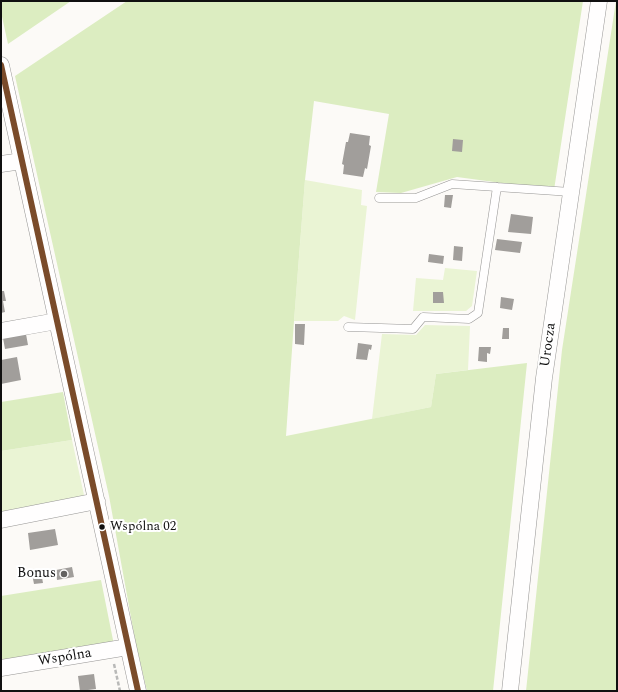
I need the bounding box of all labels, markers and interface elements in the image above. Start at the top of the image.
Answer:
street label: Urocza [538,322,560,368]
place label: Wspólna 02 [110,519,176,535]
marker: Wspólna 02 [97,522,107,532]
place label: Bonus [17,566,56,582]
marker: Bonus [59,569,69,579]
street label: Wspólna [37,645,93,671]

